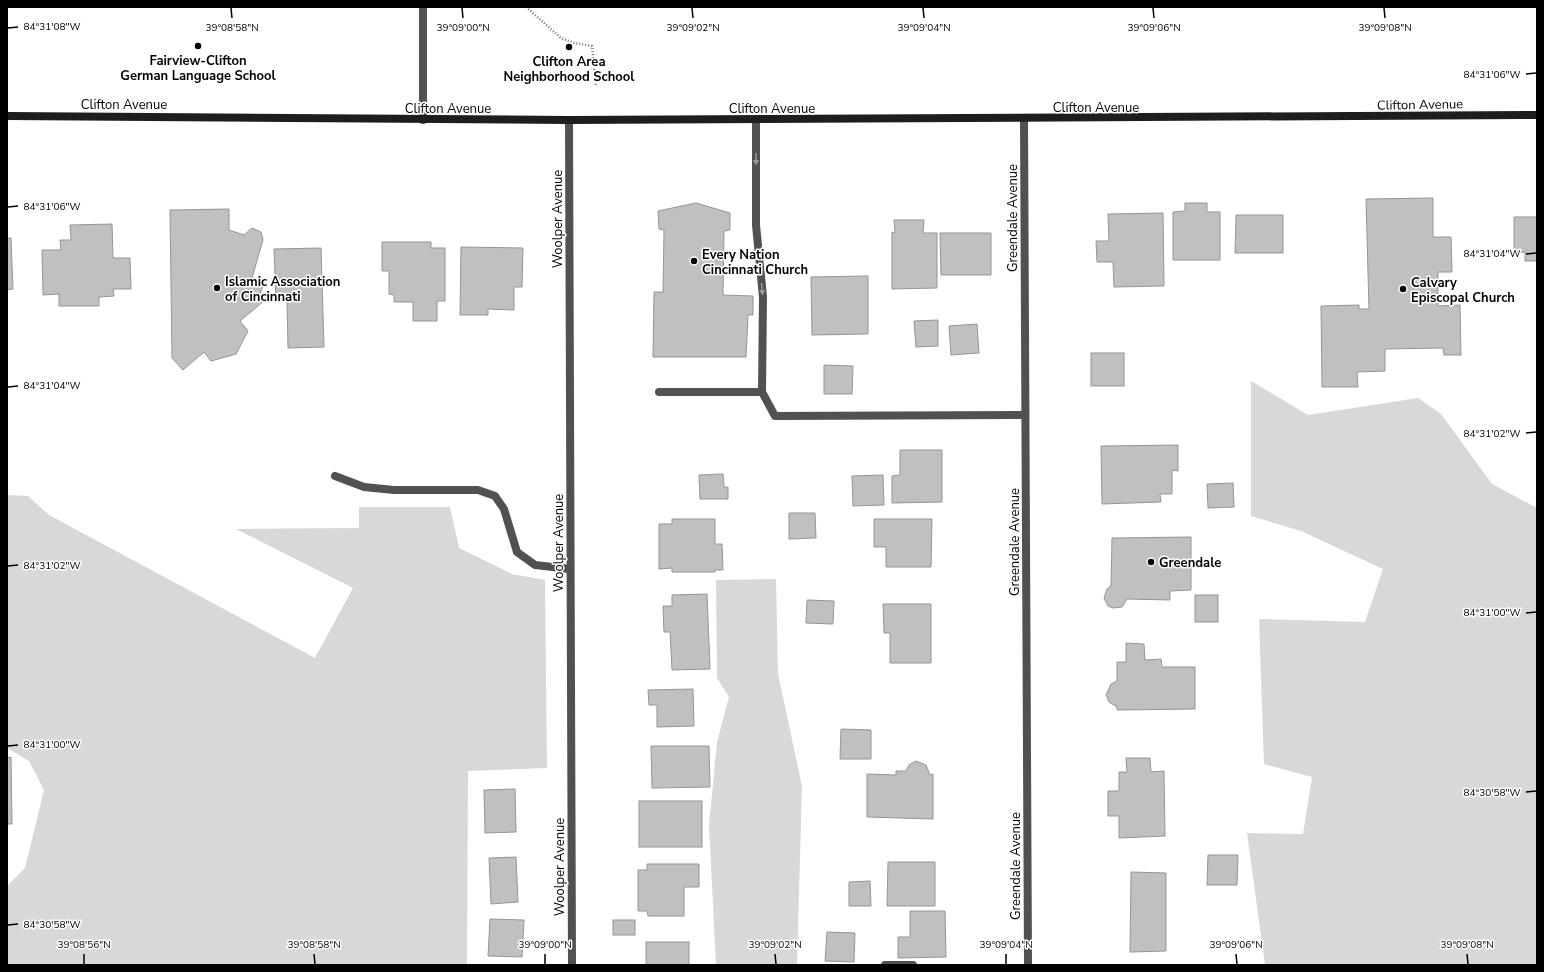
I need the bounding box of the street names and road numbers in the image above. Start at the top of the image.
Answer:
street label: Clifton Avenue [1377,95,1463,115]
street label: Clifton Avenue [81,96,167,114]
street label: Clifton Avenue [1053,99,1139,117]
street label: Clifton Avenue [405,100,491,118]
street label: Clifton Avenue [729,100,815,118]
street label: Greendale Avenue [1004,164,1022,272]
street label: Woolper Avenue [549,170,567,268]
street label: Greendale Avenue [1006,488,1024,596]
street label: Woolper Avenue [550,494,568,592]
street label: Greendale Avenue [1007,812,1025,920]
street label: Woolper Avenue [551,818,569,916]

